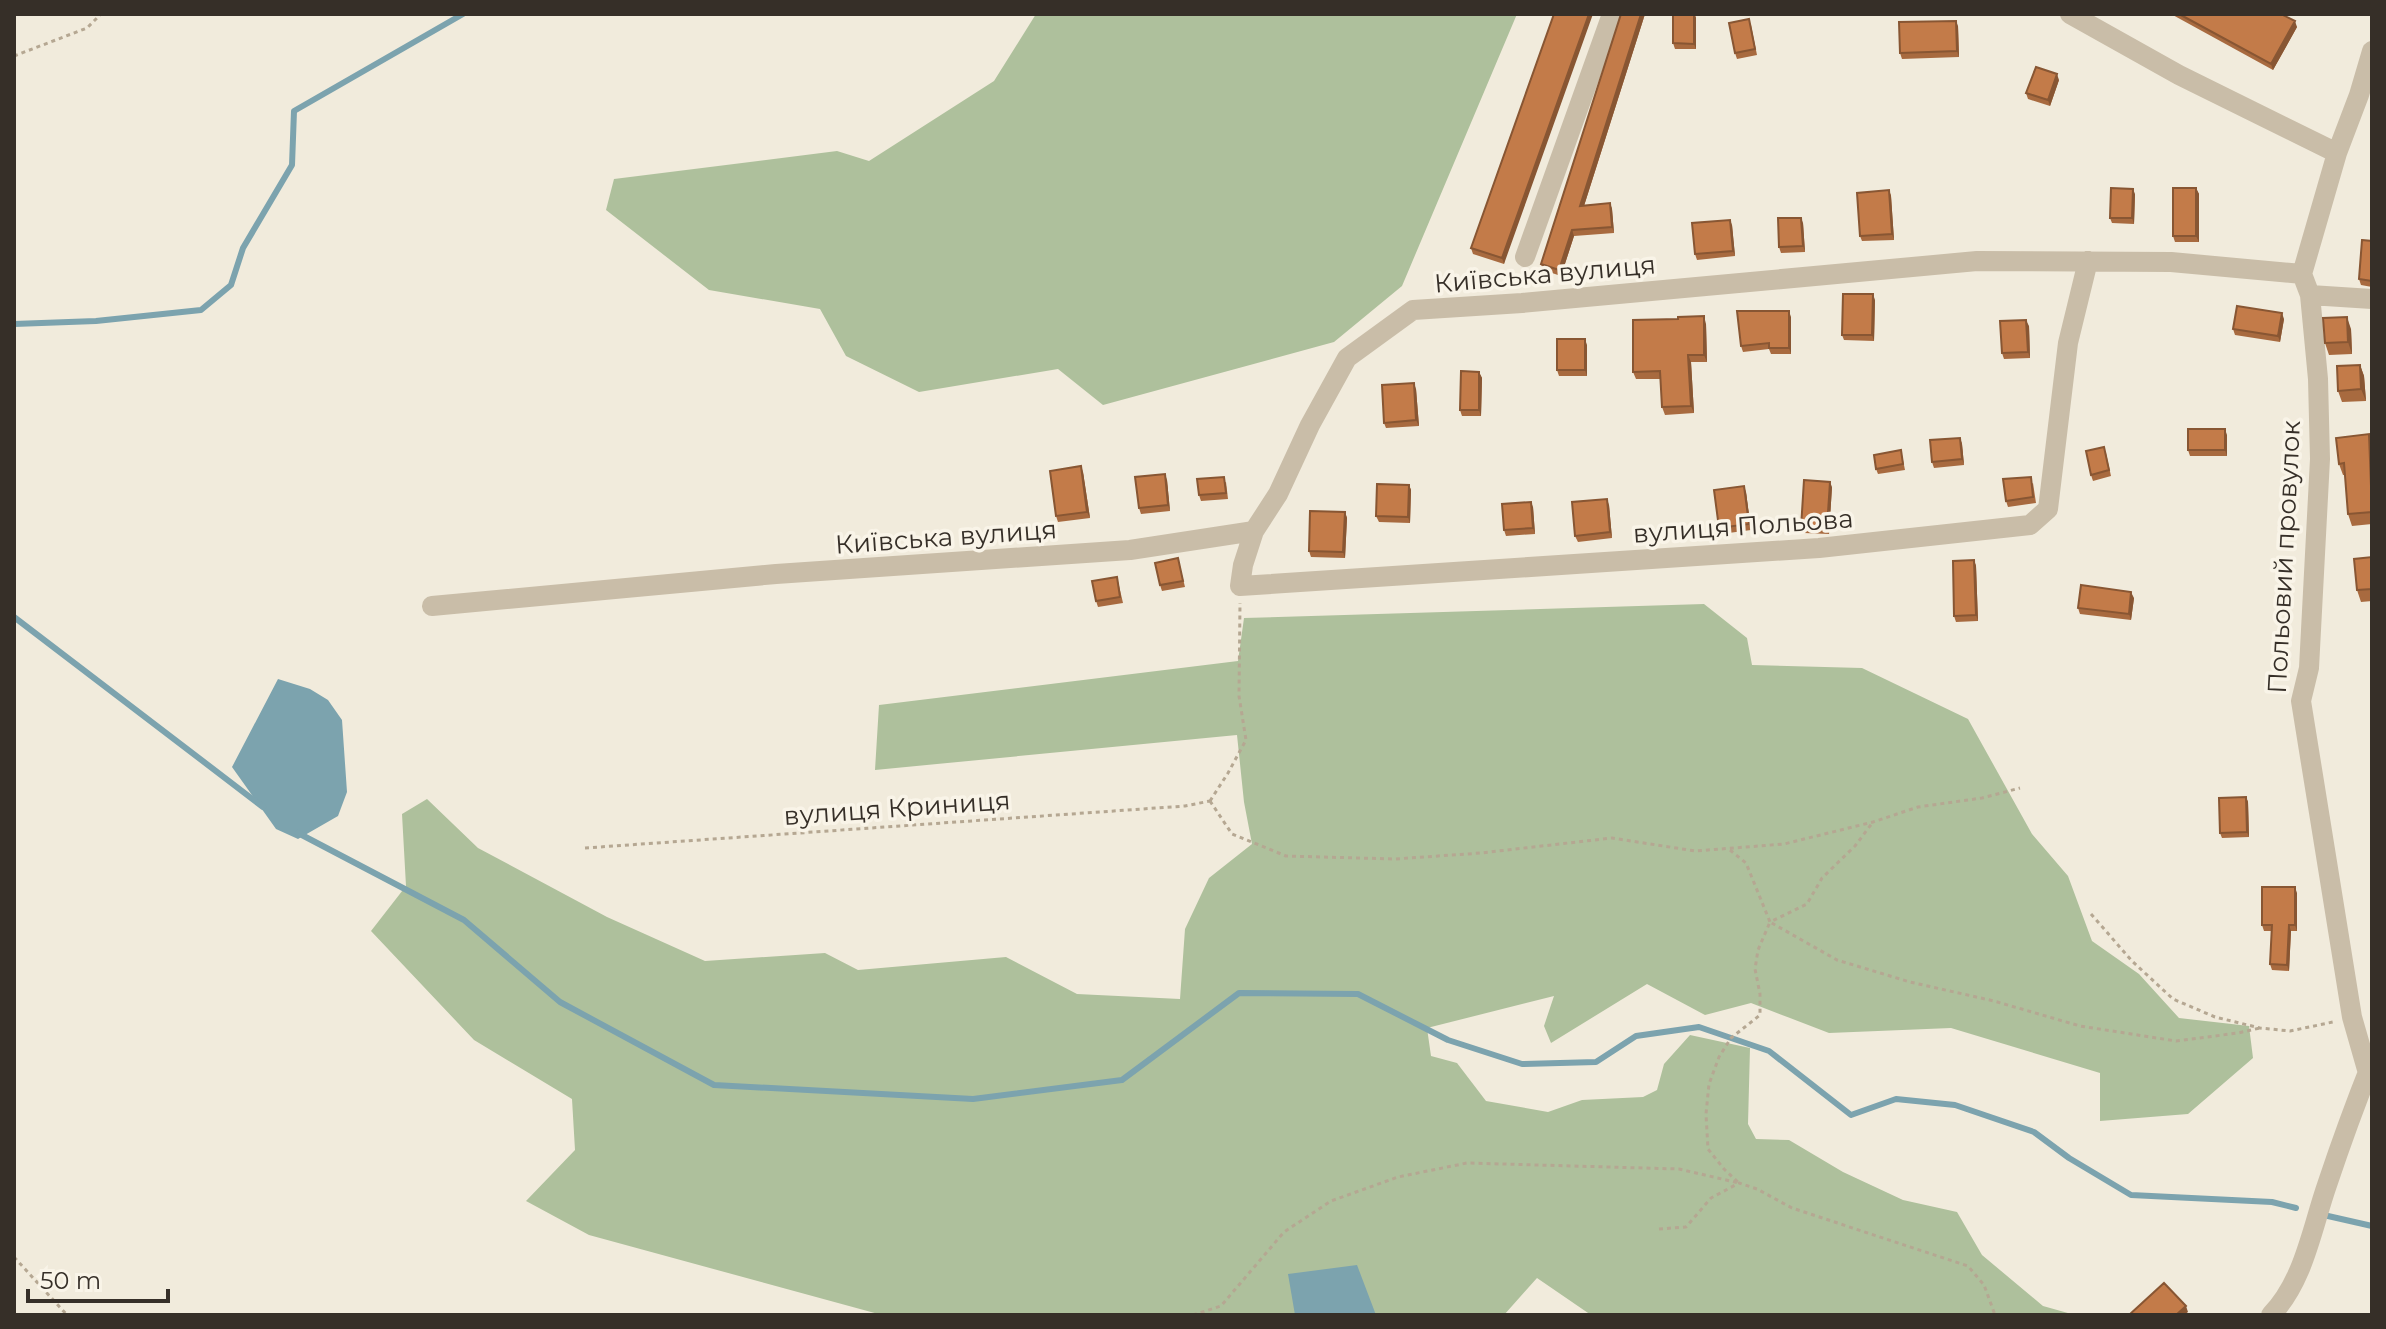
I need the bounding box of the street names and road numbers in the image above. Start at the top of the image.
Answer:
street label: Київська вулиця [1433,248,1657,300]
street label: Польовий провулок [2261,420,2307,694]
street label: вулиця Польова [1632,502,1854,550]
street label: Київська вулиця [834,513,1058,561]
street label: вулиця Криниця [783,784,1011,832]

